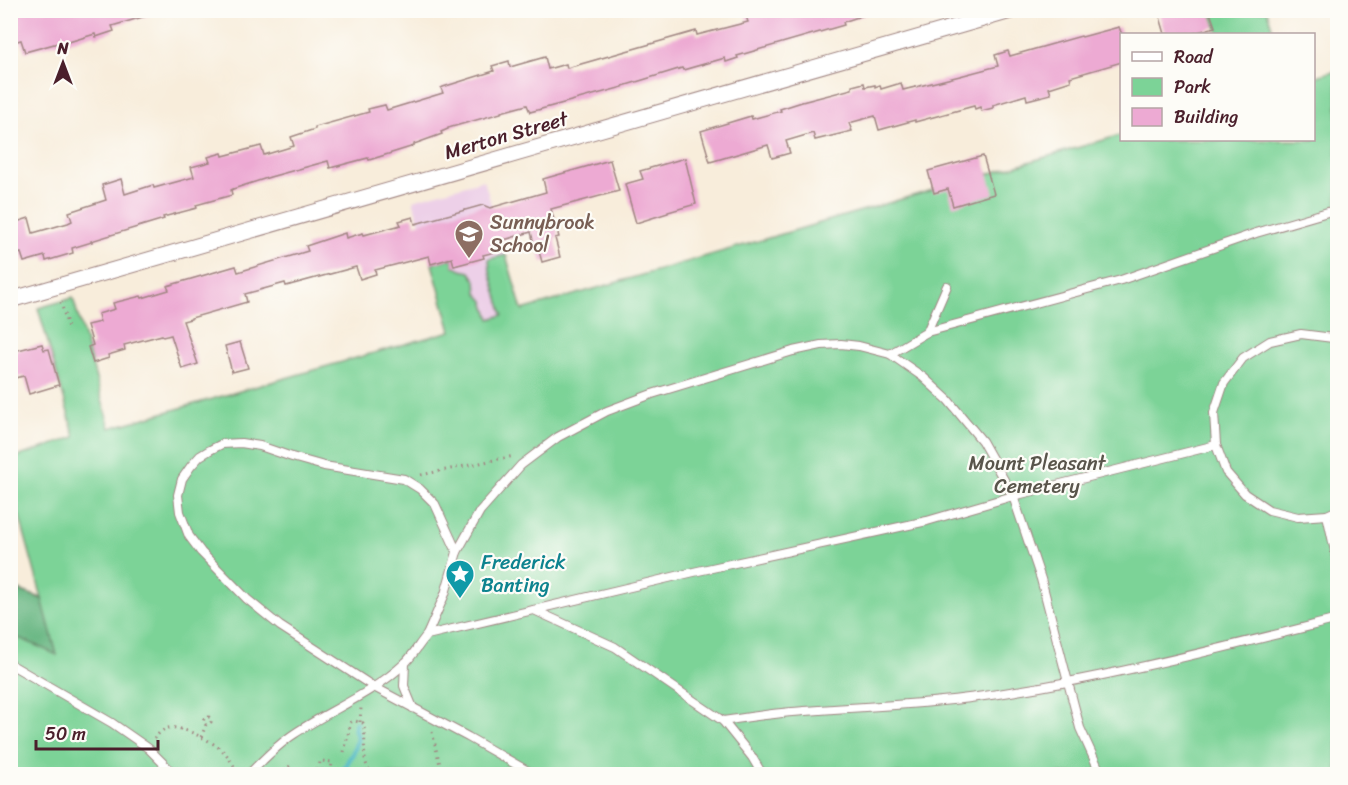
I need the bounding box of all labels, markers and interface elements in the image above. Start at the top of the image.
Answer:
north arrow [33,33,93,93]
legend [1120,33,1315,141]
text: N [56,34,69,63]
text: Road [1174,41,1214,73]
text: Park [1174,71,1211,103]
street label: Merton Street [440,101,573,170]
text: Building [1174,101,1238,133]
place label: Sunnybrook School [490,205,595,263]
school or university icon: Sunnybrook School [453,218,485,260]
park label: Mount Pleasant Cemetery [968,446,1106,504]
place label: Frederick Banting [481,545,566,603]
place icon: Frederick Banting [444,558,476,600]
scale bar [36,713,158,751]
text: 50 m [45,718,86,750]

